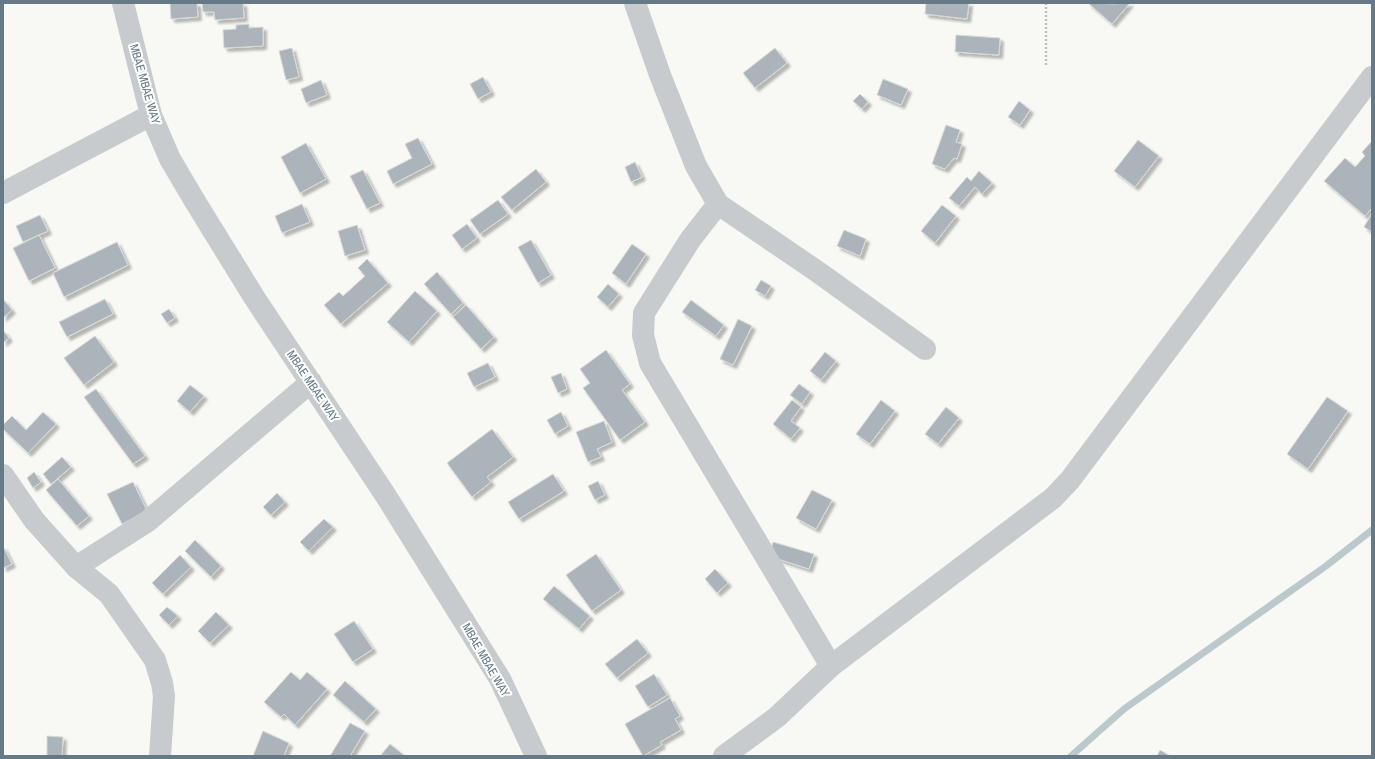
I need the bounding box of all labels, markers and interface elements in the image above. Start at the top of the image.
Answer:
street label: MBAE MBAE WAY [126,42,164,126]
street label: MBAE MBAE WAY [283,347,343,425]
street label: MBAE MBAE WAY [458,620,514,700]

